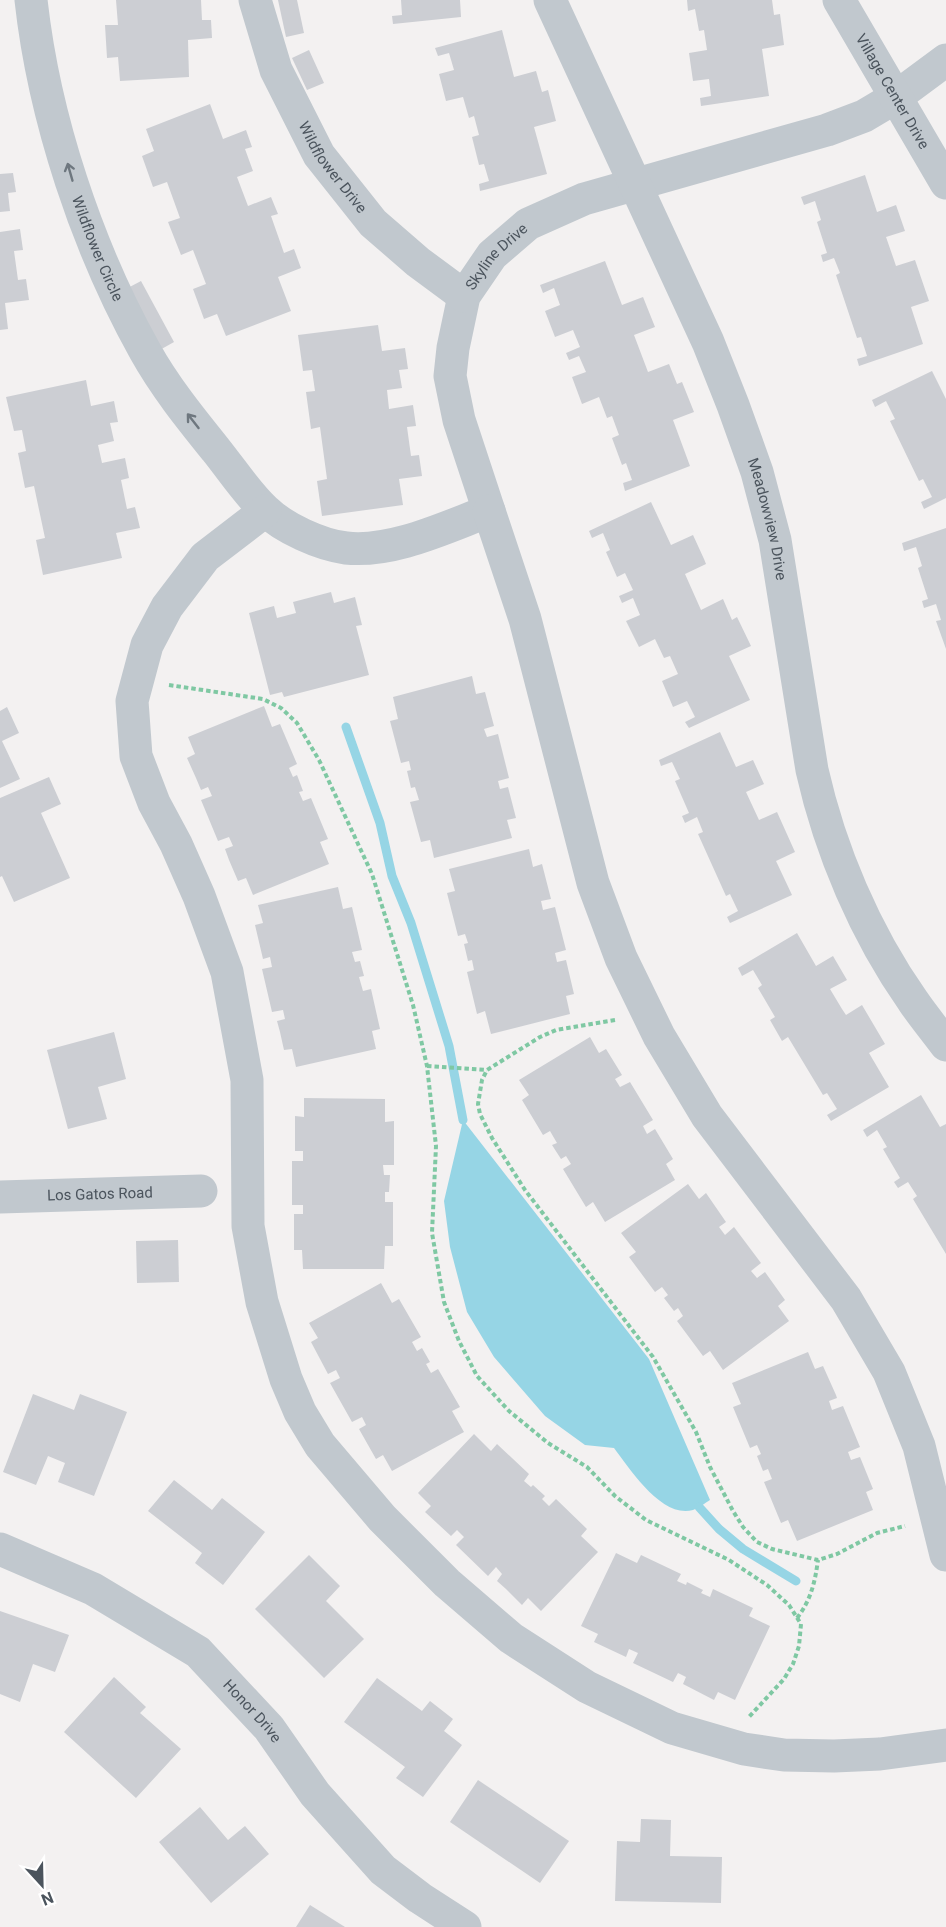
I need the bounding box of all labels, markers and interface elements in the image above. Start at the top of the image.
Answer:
street label: Village Center Drive [852,31,933,152]
street label: Wildflower Drive [295,119,371,217]
one-way arrow [63,163,75,182]
street label: Wildflower Circle [68,193,127,304]
street label: Skyline Drive [462,219,531,294]
one-way arrow [187,413,200,429]
street label: Meadowview Drive [744,456,790,582]
street label: Los Gatos Road [47,1183,153,1205]
street label: Honor Drive [219,1676,285,1746]
north arrow [12,1855,72,1915]
text: N [39,1888,56,1909]

